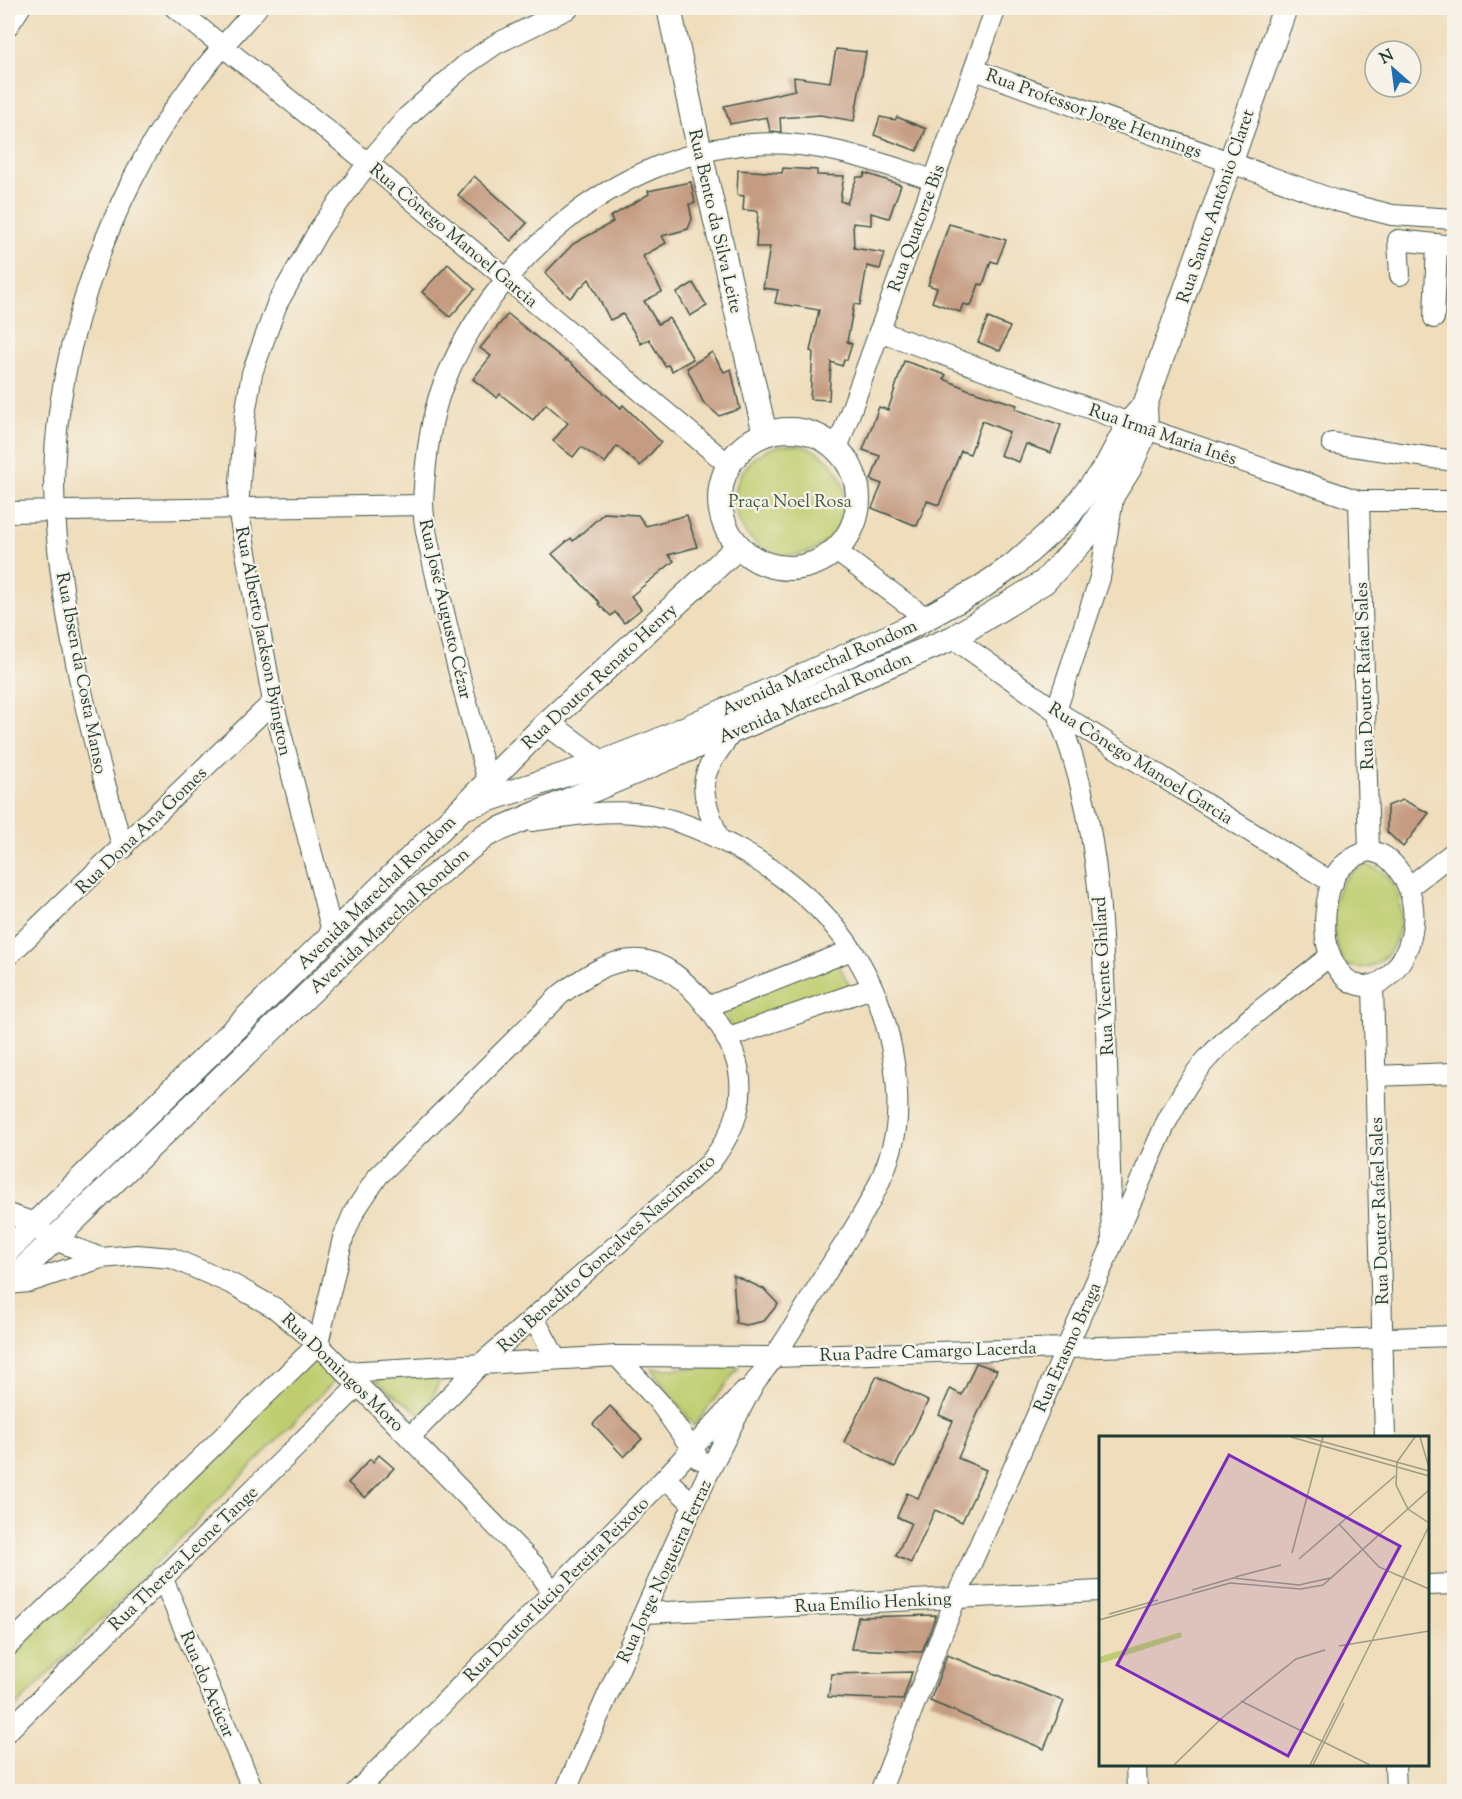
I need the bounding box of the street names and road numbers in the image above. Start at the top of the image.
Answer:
street label: Rua Professor Jorge Hennings [982,64,1205,166]
street label: Rua Santo Antônio Claret [1171,106,1262,307]
street label: Rua Bento da Silva Leite [680,127,748,316]
street label: Rua Cônego Manoel Garcia [363,158,543,315]
street label: Rua Quatorze Bis [883,161,953,296]
street label: Rua Irmã Maria Inês [1085,398,1240,473]
street label: Rua José Augusto Cézar [411,517,477,702]
street label: Rua Alberto Jackson Byington [227,524,297,759]
street label: Rua Ibsen da Costa Manso [48,570,112,777]
street label: Rua Doutor Rafael Sales [1350,582,1382,770]
street label: Rua Doutor Renato Henry [517,598,684,757]
street label: Avenida Marechal Rondom [718,614,922,724]
street label: Avenida Marechal Rondon [715,646,917,751]
street label: Rua Cônego Manoel Garcia [1043,697,1237,832]
street label: Rua Dona Ana Gomes [71,762,214,901]
street label: Avenida Marechal Rondom [292,810,463,976]
street label: Avenida Marechal Rondon [305,842,476,1001]
street label: Rua Vicente Ghilard [1088,896,1122,1056]
street label: Rua Doutor Rafael Sales [1365,1117,1397,1305]
street label: Rua Benedito Gonçalves Nascimento [493,1149,722,1360]
street label: Rua Erasmo Braga [1029,1279,1109,1417]
street label: Rua Domingos Moro [274,1308,409,1439]
street label: Rua Padre Camargo Lacerda [819,1336,1037,1370]
street label: Rua Jorge Nogueira Ferraz [612,1476,720,1668]
street label: Rua Thereza Leone Tange [104,1481,265,1638]
street label: Rua Doutor lúcio Pereira Peixoto [459,1492,656,1689]
street label: Rua Emílio Henking [794,1587,952,1621]
street label: Rua do Açúcar [172,1627,240,1742]

